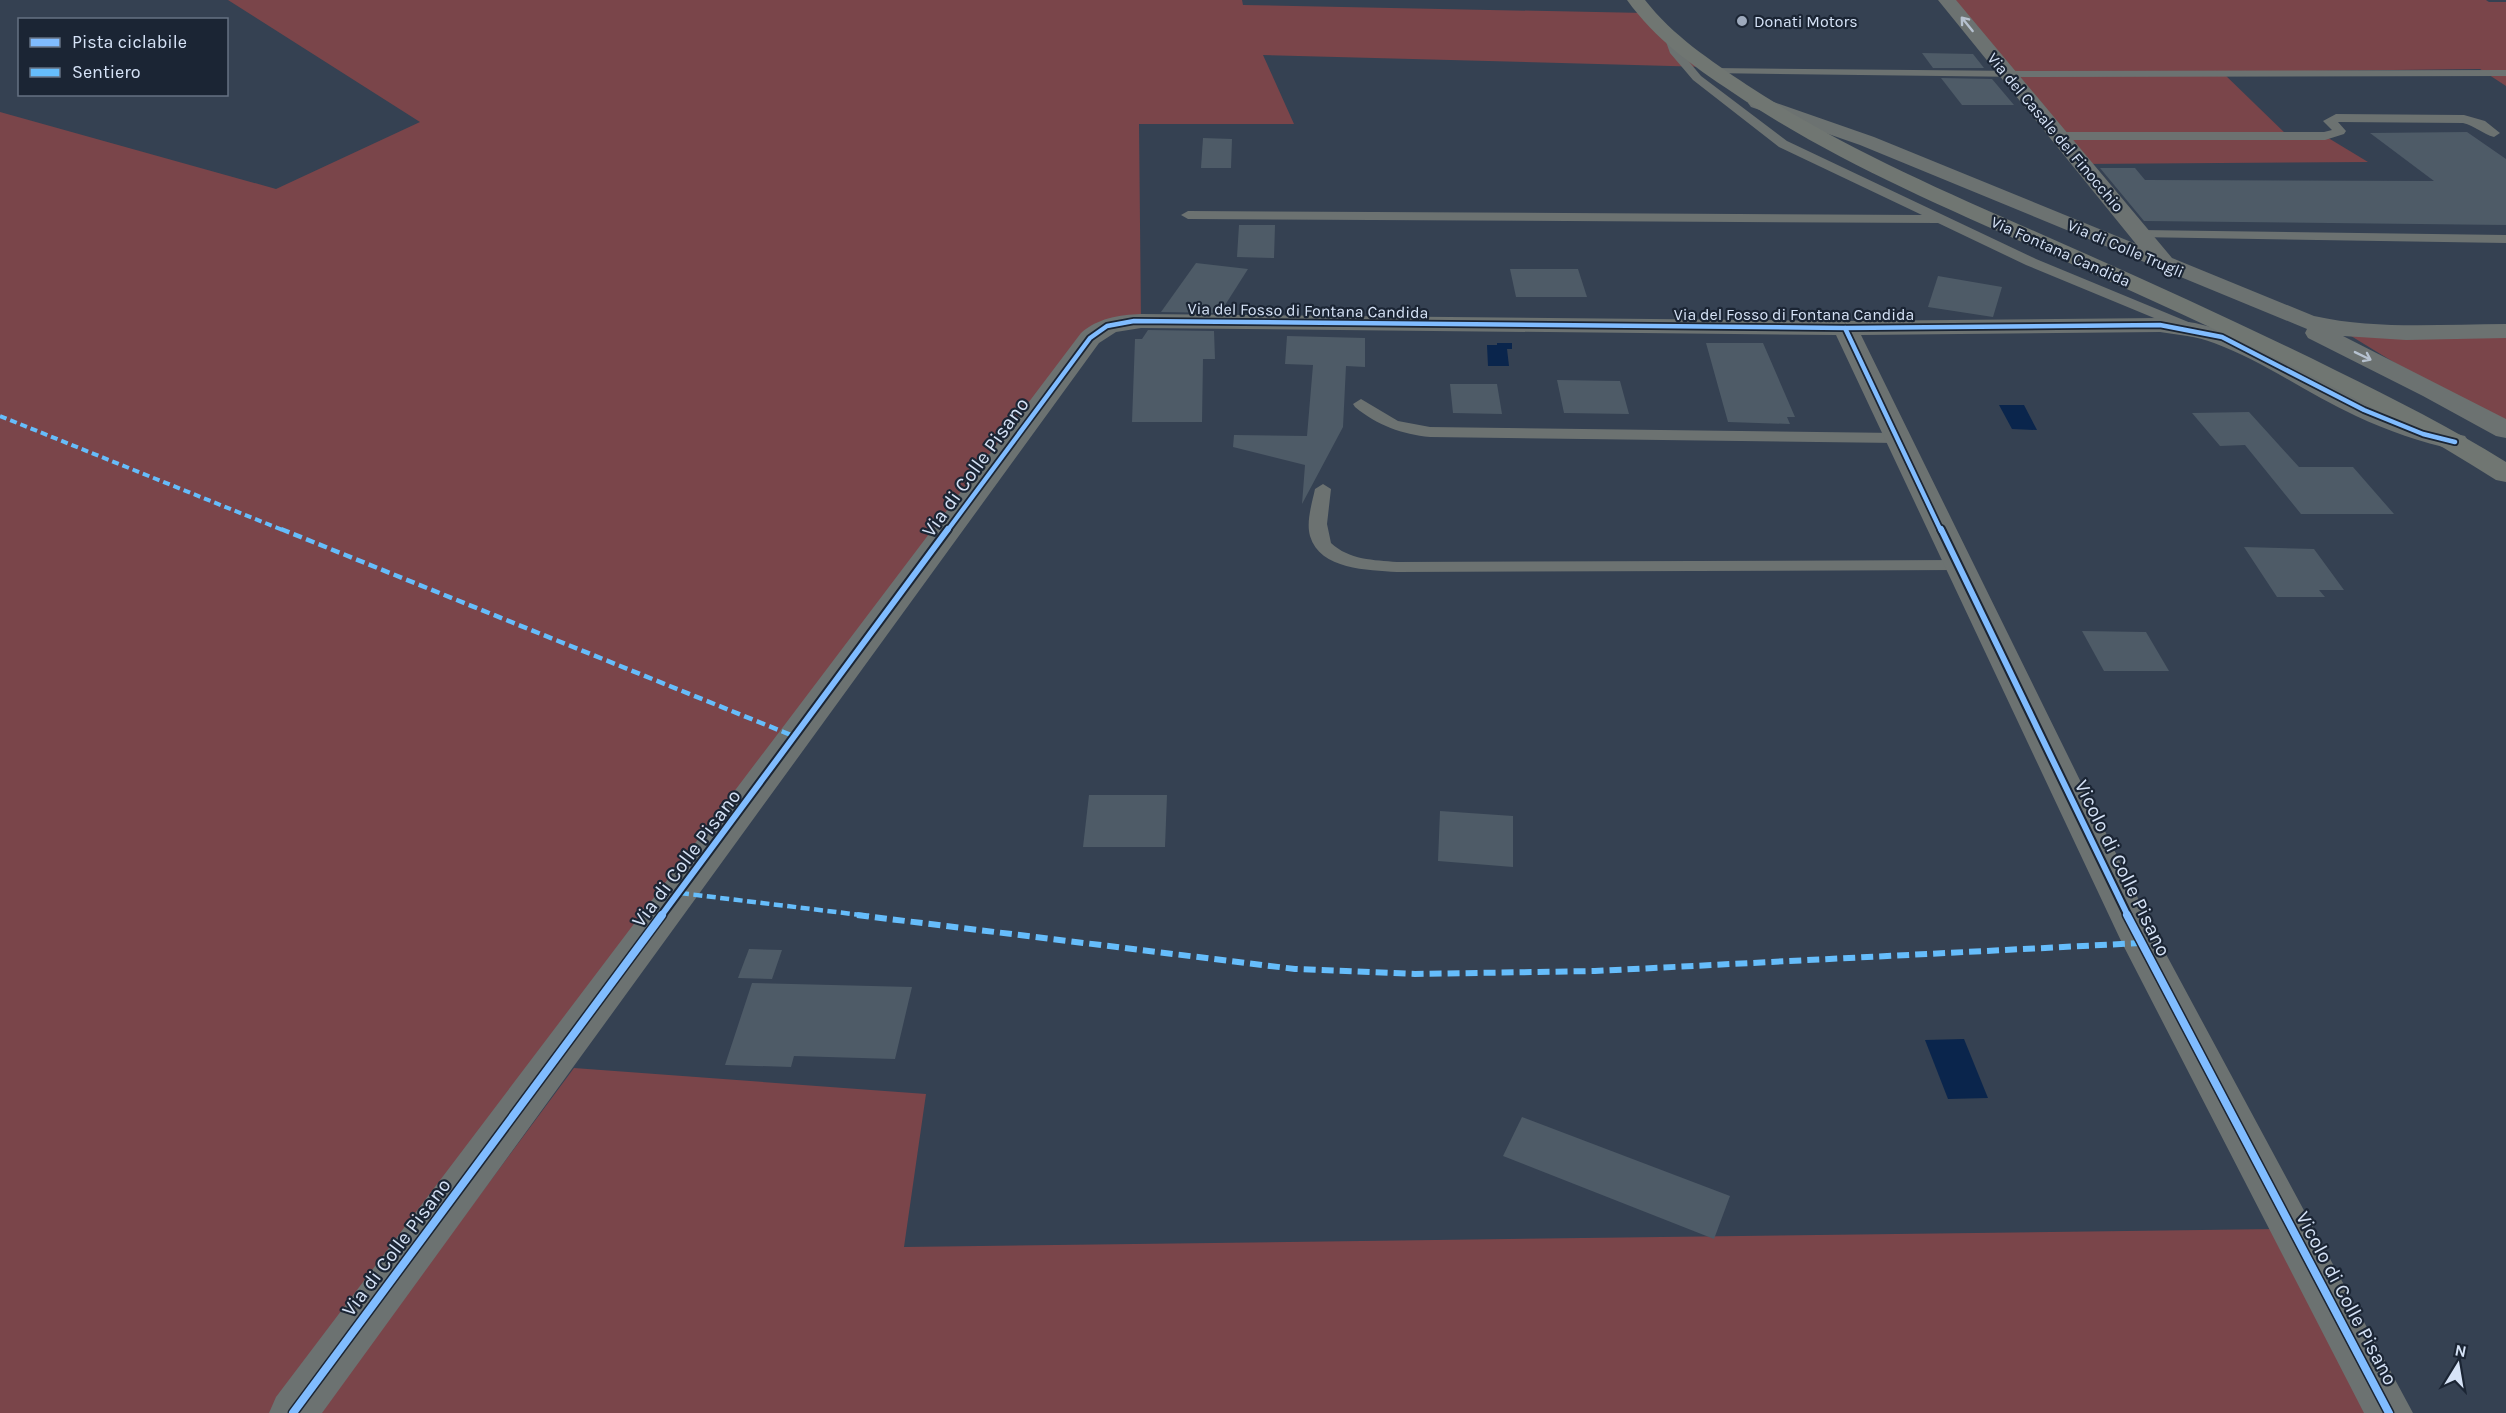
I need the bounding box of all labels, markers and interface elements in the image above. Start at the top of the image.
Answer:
place label: Donati Motors [1754,12,1858,31]
marker: Donati Motors [1735,14,1749,28]
one-way arrow [1961,16,1974,32]
legend [18,18,228,96]
text: Pista ciclabile [72,31,187,53]
street label: Via del Casale del Finocchio [1983,49,2128,216]
text: Sentiero [72,61,141,83]
street label: Via Fontana Candida [1988,212,2133,291]
street label: Via di Colle Trugli [2065,215,2187,282]
street label: Via del Fosso di Fontana Candida [1188,299,1428,322]
street label: Via del Fosso di Fontana Candida [1674,305,1914,324]
one-way arrow [2353,350,2371,362]
street label: Via di Colle Pisano [917,393,1034,541]
street label: Vicolo di Colle Pisano [2070,776,2175,960]
street label: Via di Colle Pisano [627,785,746,932]
street label: Via di Colle Pisano [337,1174,456,1321]
street label: Vicolo di Colle Pisano [2291,1208,2402,1389]
north arrow [2428,1335,2488,1395]
text: N [2453,1340,2468,1361]

